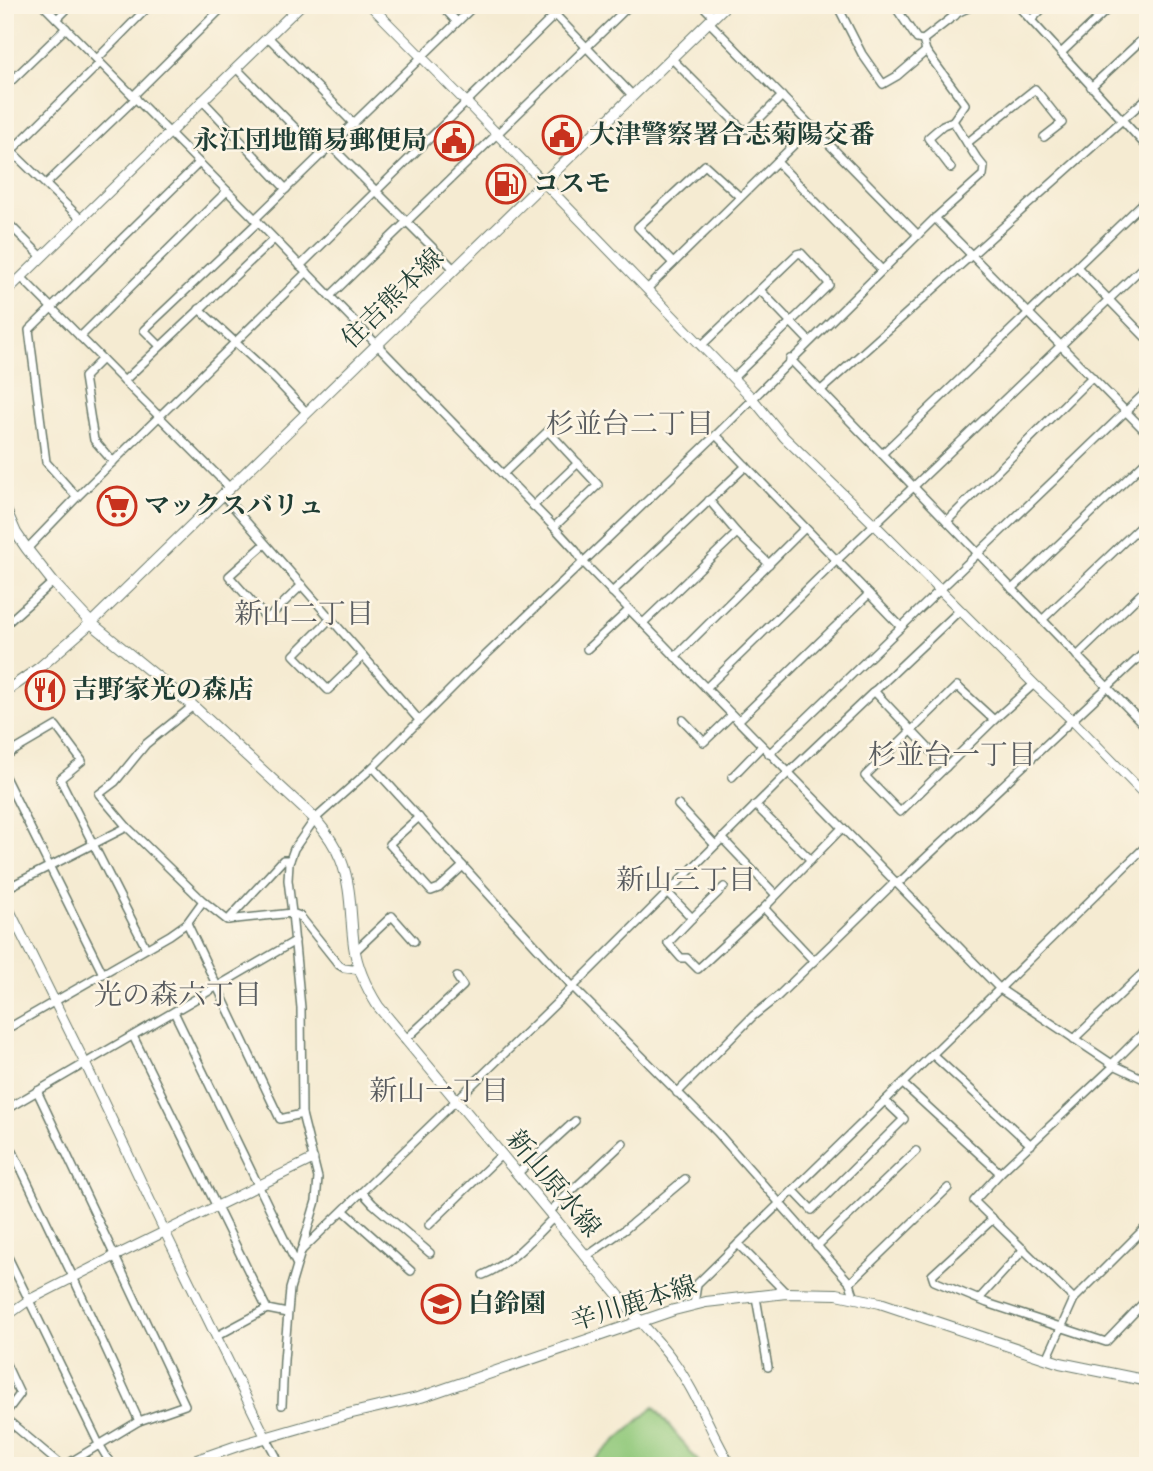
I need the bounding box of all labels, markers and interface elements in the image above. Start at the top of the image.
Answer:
public building icon: 大津警察署合志菊陽交番 [541,114,583,156]
place label: 大津警察署合志菊陽交番 [589,119,875,152]
public building icon: 永江団地簡易郵便局 [433,120,475,162]
place label: 永江団地簡易郵便局 [193,125,427,158]
fuel station icon: コスモ [485,163,527,205]
place label: コスモ [533,168,611,201]
street label: 住吉熊本線 [335,242,451,356]
district label: 杉並台二丁目 [546,408,714,443]
supermarket icon: マックスバリュ [96,485,138,527]
place label: マックスバリュ [144,490,324,523]
district label: 新山二丁目 [234,598,374,633]
restaurant icon: 吉野家光の森店 [24,669,66,711]
place label: 吉野家光の森店 [72,674,254,707]
district label: 杉並台一丁目 [868,739,1036,774]
district label: 新山三丁目 [616,864,756,899]
district label: 光の森六丁目 [94,979,262,1014]
district label: 新山一丁目 [369,1075,509,1110]
street label: 新山原水線 [499,1124,607,1244]
street label: 辛川鹿本線 [567,1269,701,1339]
school or university icon: 白鈴園 [420,1283,462,1325]
place label: 白鈴園 [468,1288,546,1321]

